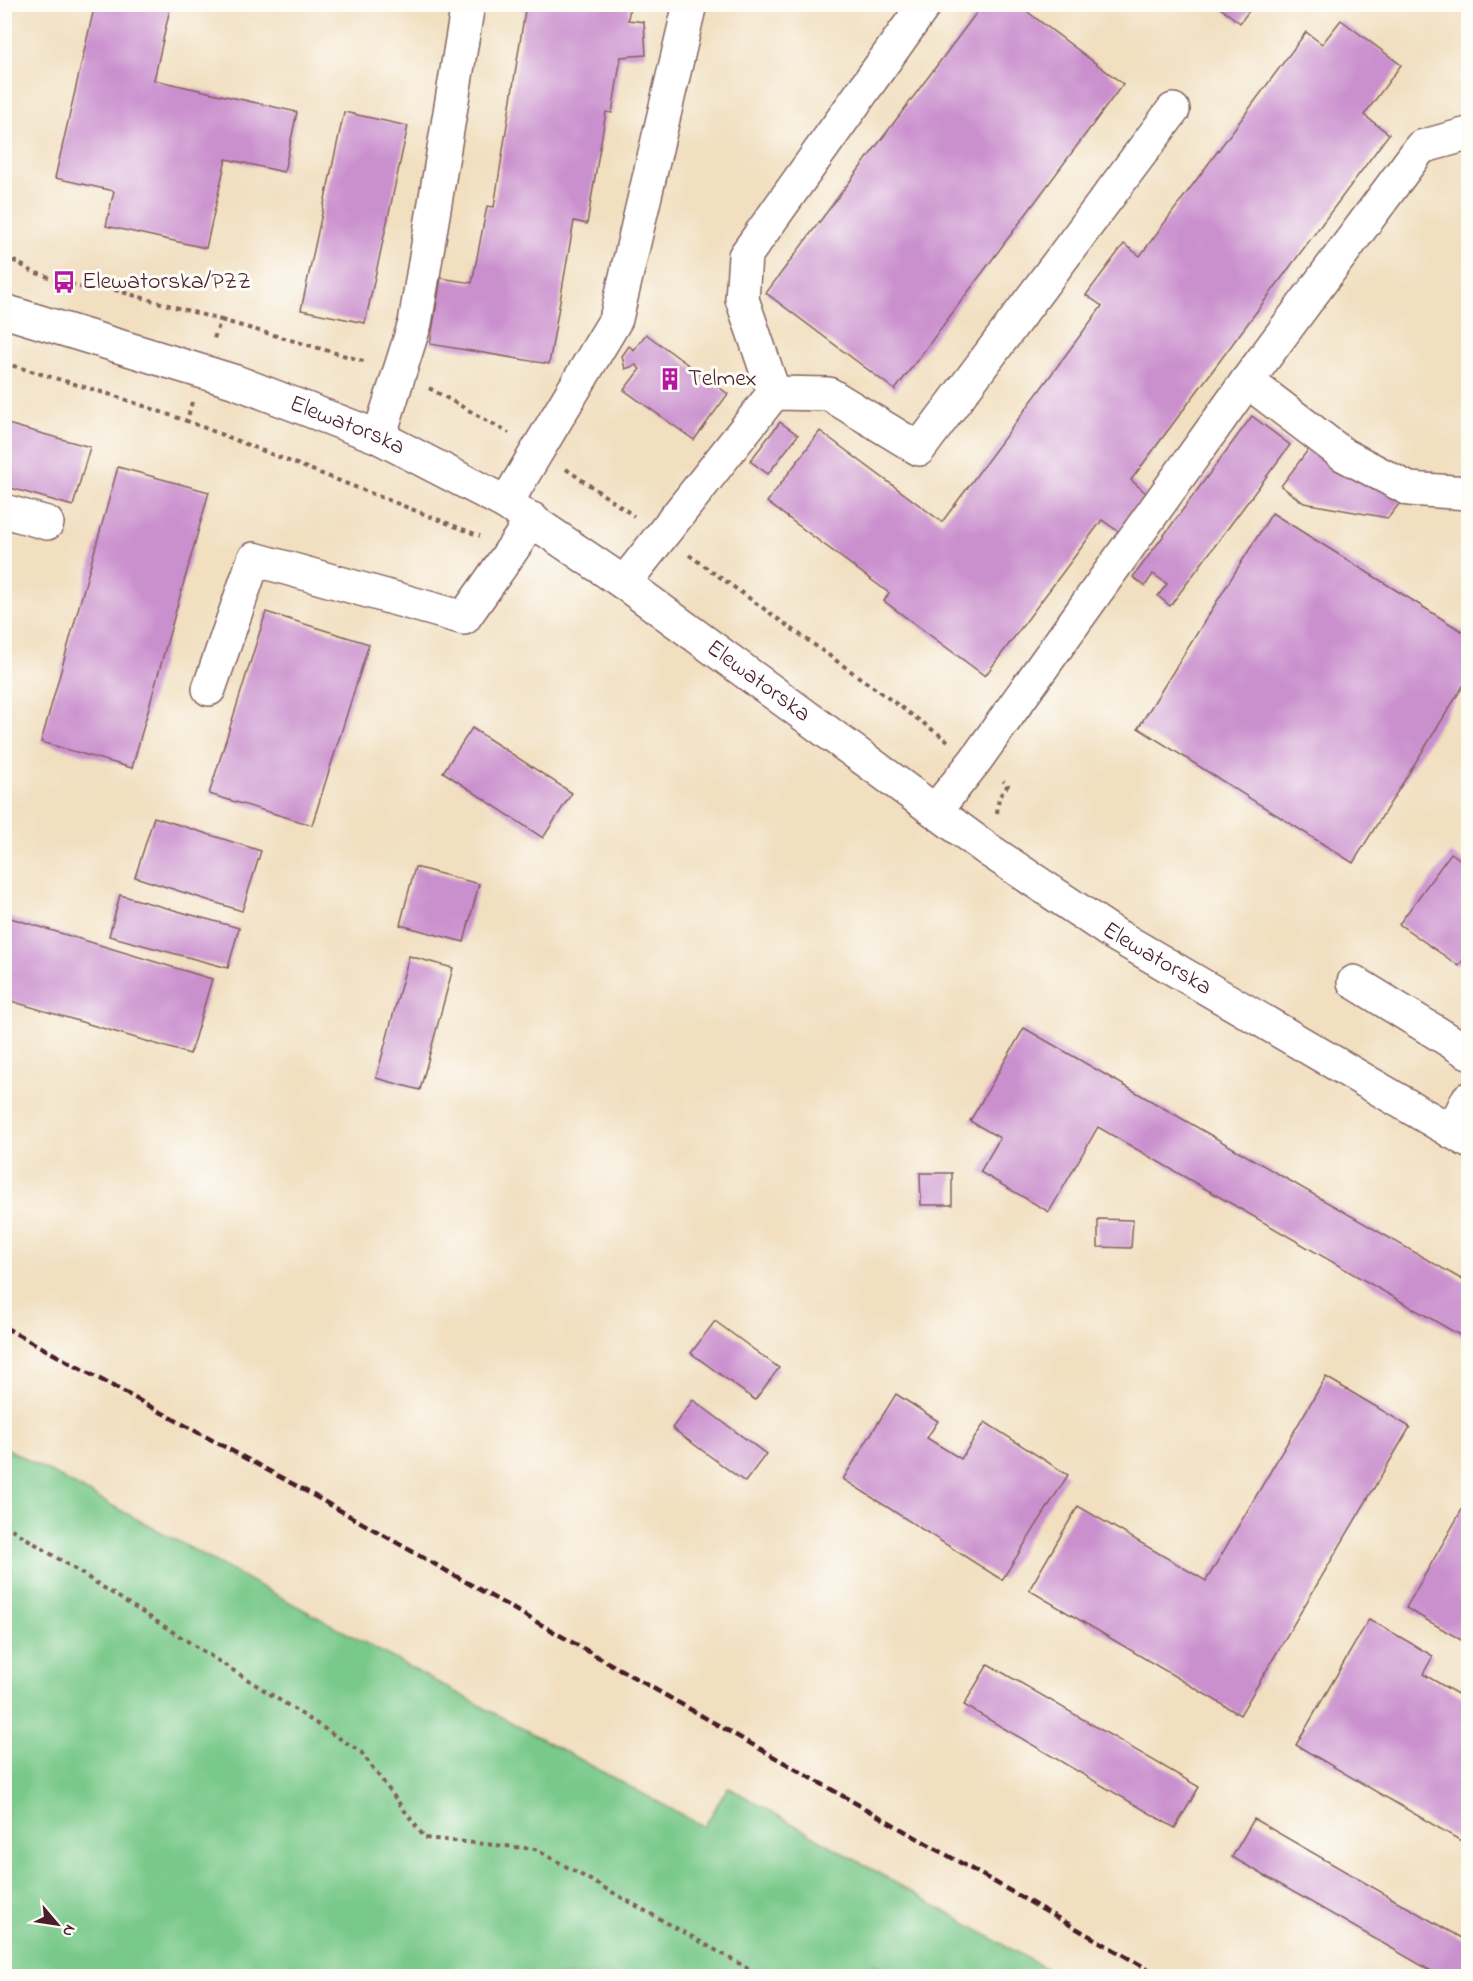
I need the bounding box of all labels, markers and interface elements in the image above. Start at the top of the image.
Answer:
place label: Elewatorska/PZZ [82,265,251,300]
bus stop icon: Elewatorska/PZZ [51,269,77,295]
place label: Telmex [688,362,757,397]
building icon: Telmex [657,366,683,392]
street label: Elewatorska [284,387,411,465]
street label: Elewatorska [699,631,818,732]
street label: Elewatorska [1095,913,1218,1005]
north arrow [27,1894,87,1954]
text: N [55,1920,81,1941]

